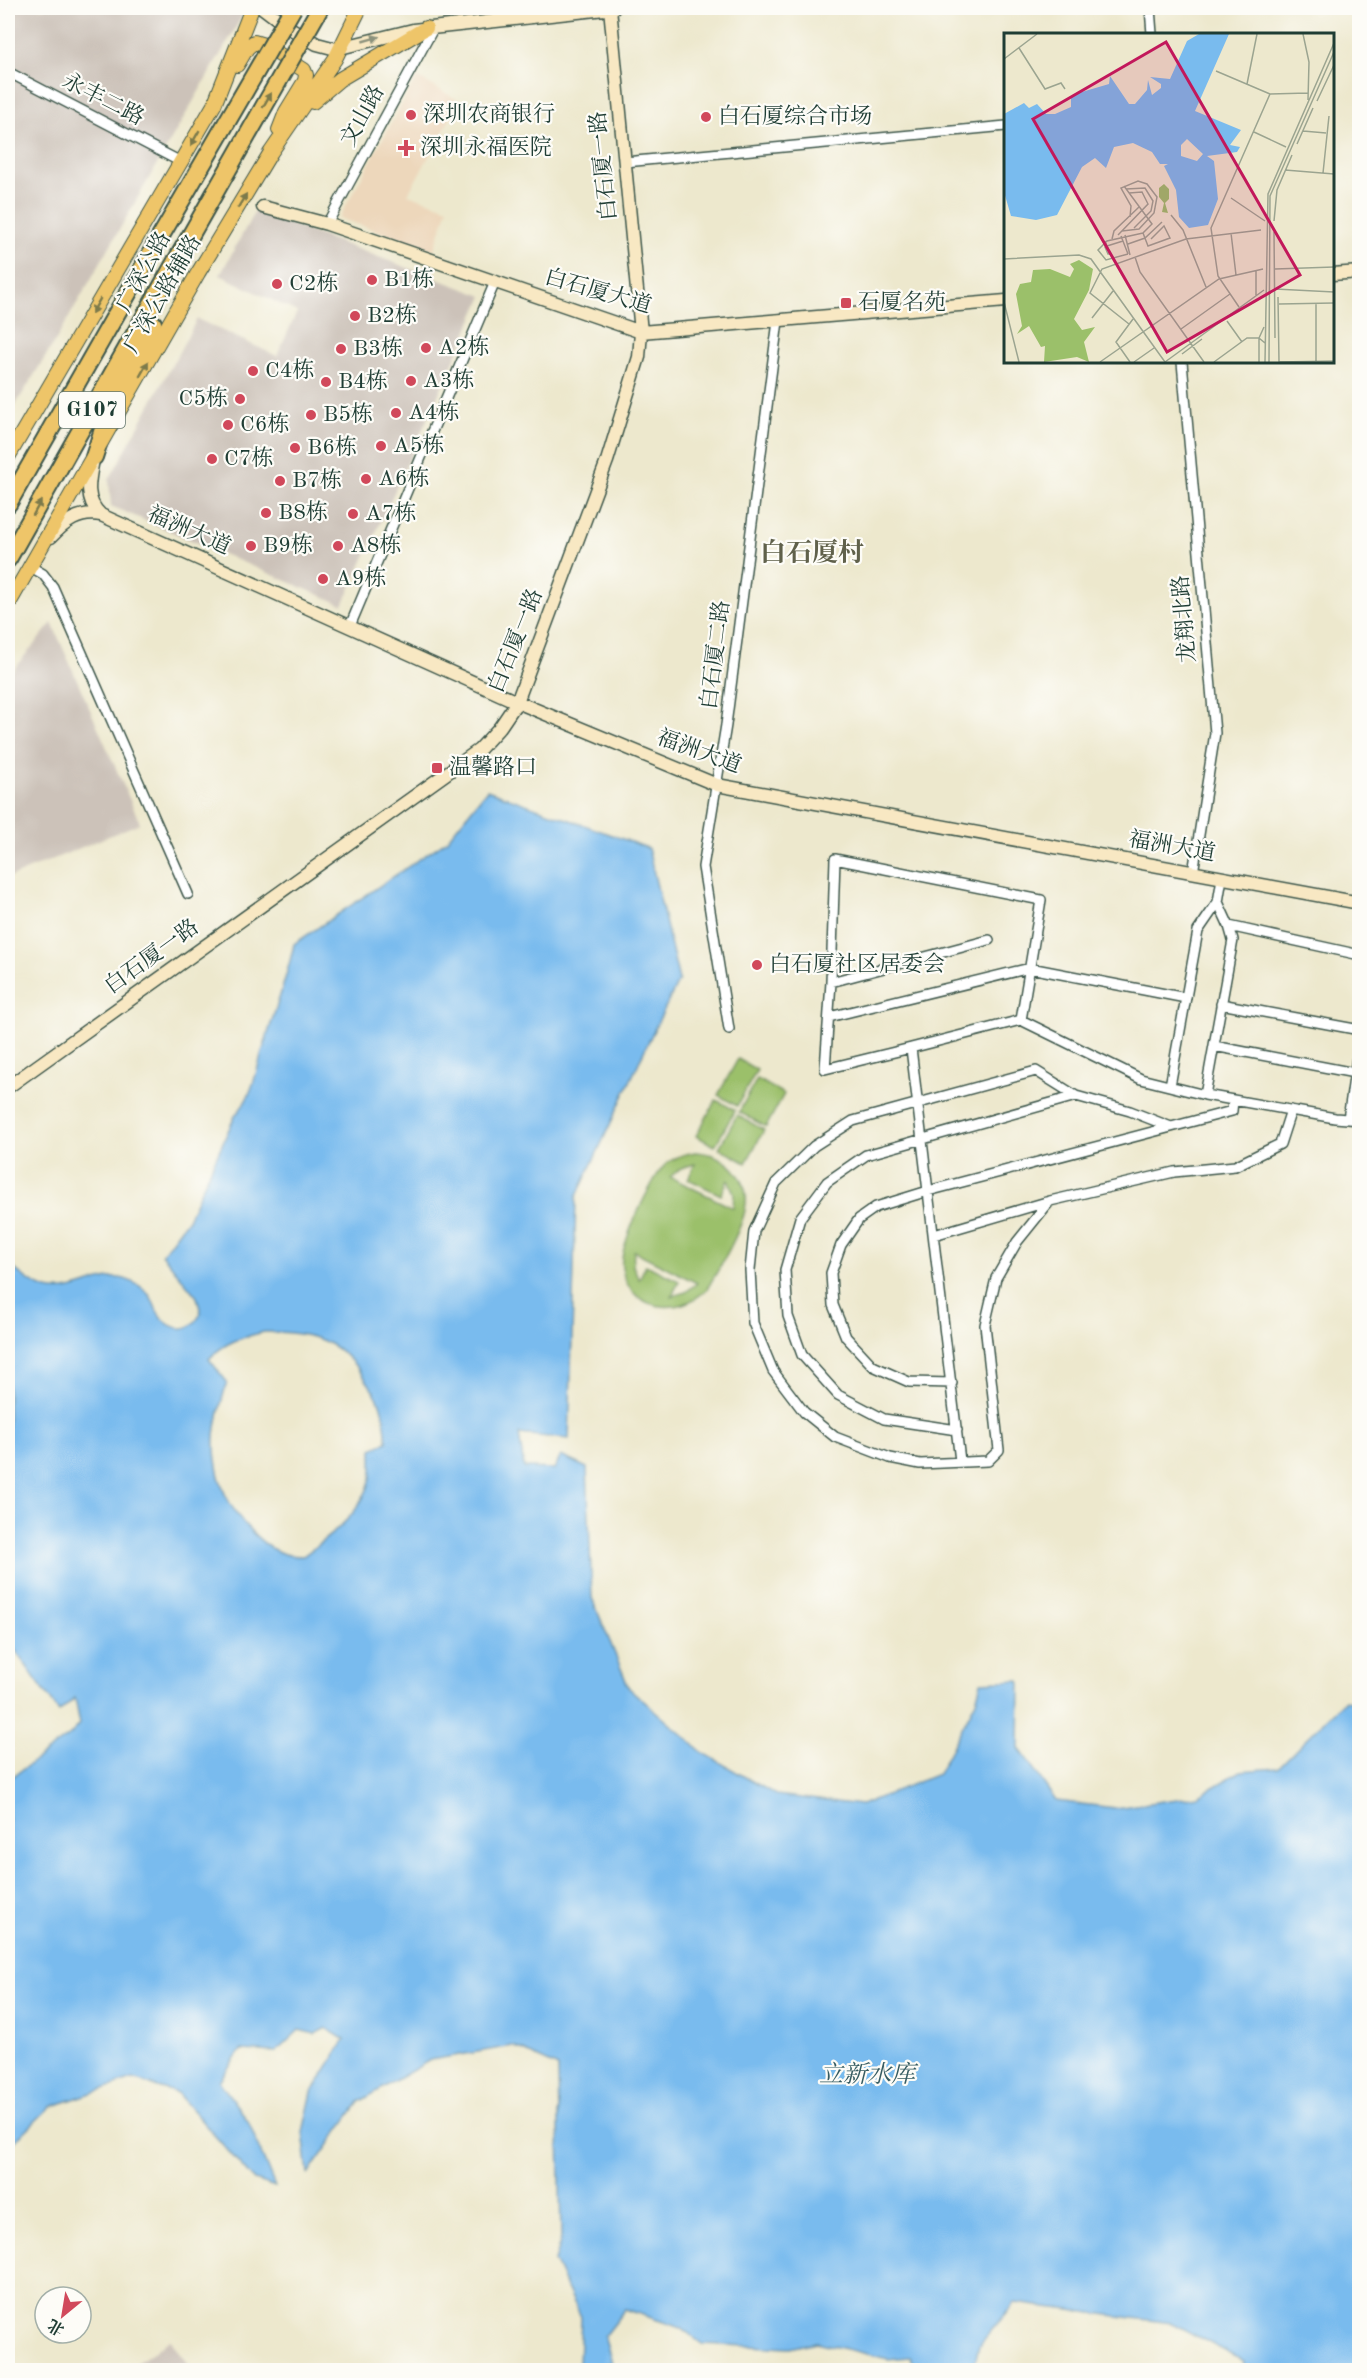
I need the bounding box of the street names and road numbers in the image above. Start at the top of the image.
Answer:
street label: 永丰二路 [59,68,148,130]
street label: 文山路 [336,81,389,150]
street label: 白石厦一路 [585,110,621,222]
street label: 广深公路 [111,227,175,316]
street label: 广深公路辅路 [119,230,206,357]
street label: 白石厦大道 [542,264,654,318]
road number: G107 [59,392,125,428]
street label: 福洲大道 [144,501,234,559]
street label: 龙翔北路 [1168,574,1200,664]
street label: 白石厦一路 [483,585,547,696]
street label: 白石厦二路 [696,599,734,711]
street label: 福洲大道 [654,725,745,777]
street label: 福洲大道 [1127,827,1218,865]
street label: 白石厦一路 [100,914,203,998]

